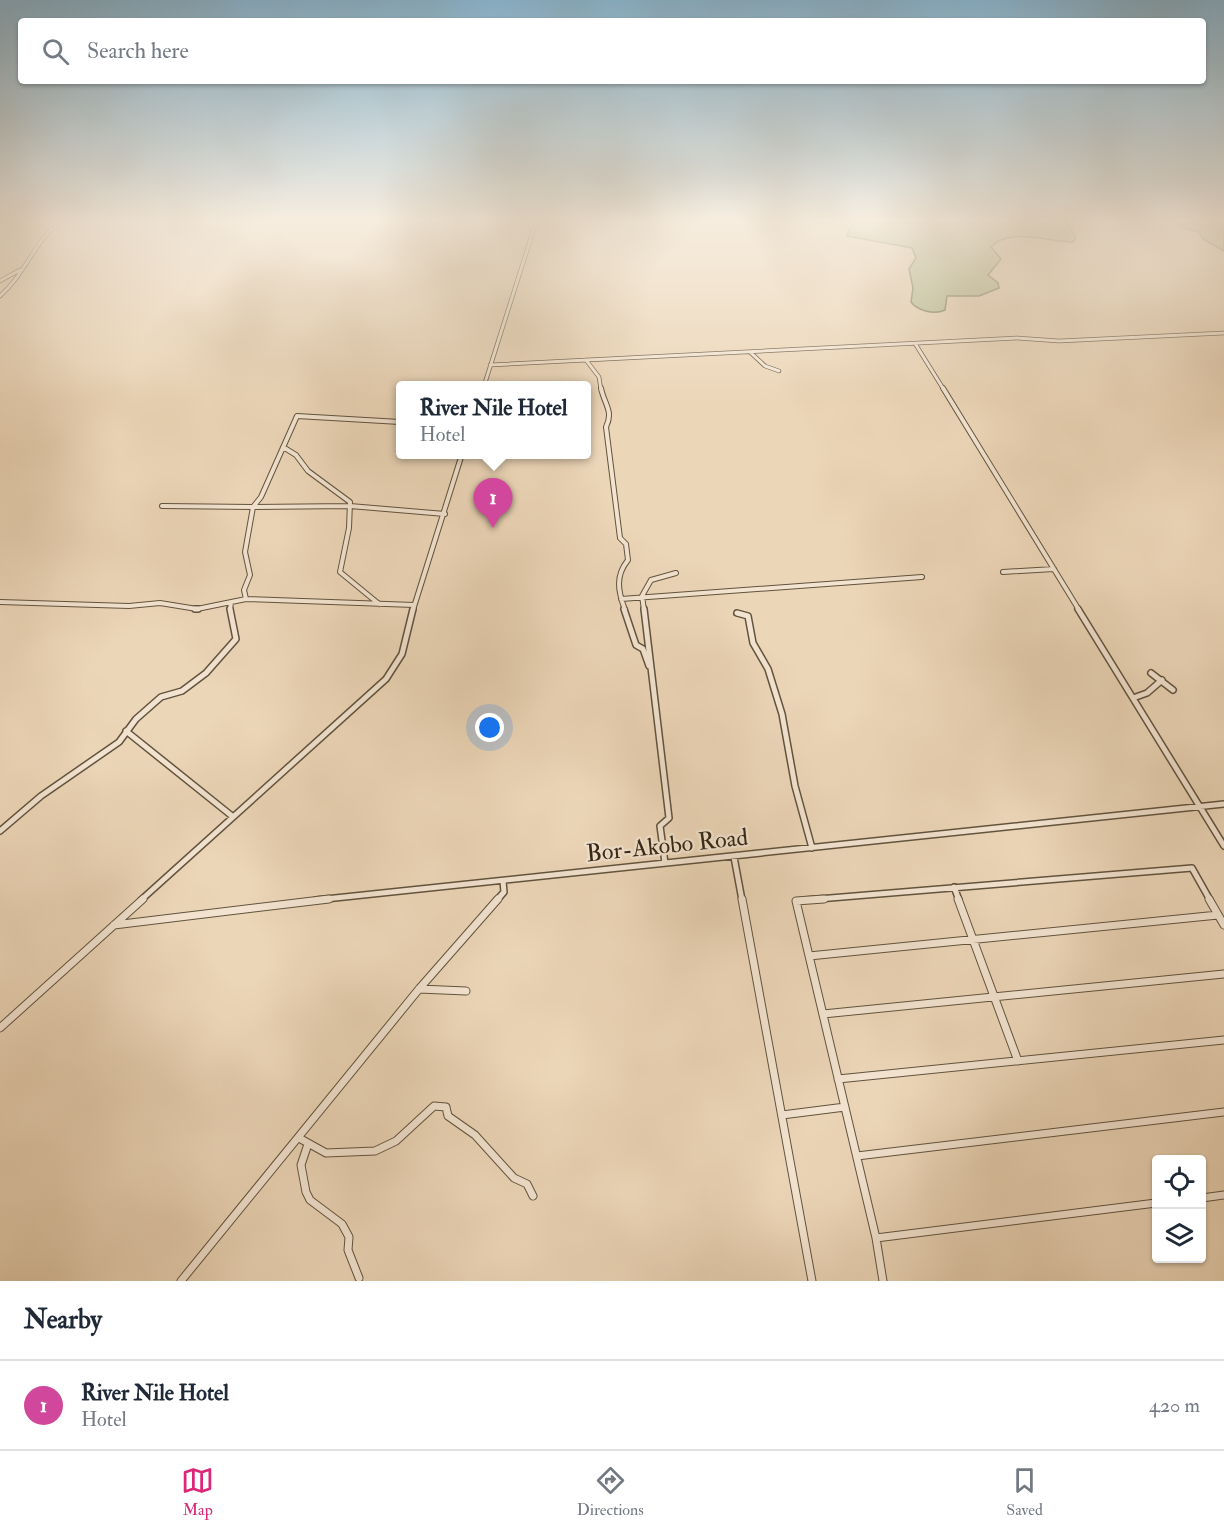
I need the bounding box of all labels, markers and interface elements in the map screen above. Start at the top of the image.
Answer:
search box [18,18,1206,84]
icon: search [39,35,72,68]
text: Search here [87,37,189,65]
popup [396,381,591,459]
text: River Nile Hotel [420,394,567,422]
text: Hotel [420,422,465,447]
pin: 1 [474,478,512,528]
your location [475,713,504,742]
street label: Bor-Akobo Road [584,822,750,869]
map controls [1152,1155,1206,1263]
button: locate [1152,1155,1206,1209]
button: layers [1152,1209,1206,1263]
text: Nearby [24,1304,102,1336]
text: River Nile Hotel [81,1379,229,1407]
text: 1 [40,1393,47,1418]
text: 420 m [1149,1393,1200,1418]
text: Hotel [81,1407,127,1432]
tab: Map [181,1464,214,1520]
tab: Directions [577,1464,644,1520]
tab: Saved [1006,1464,1043,1520]

